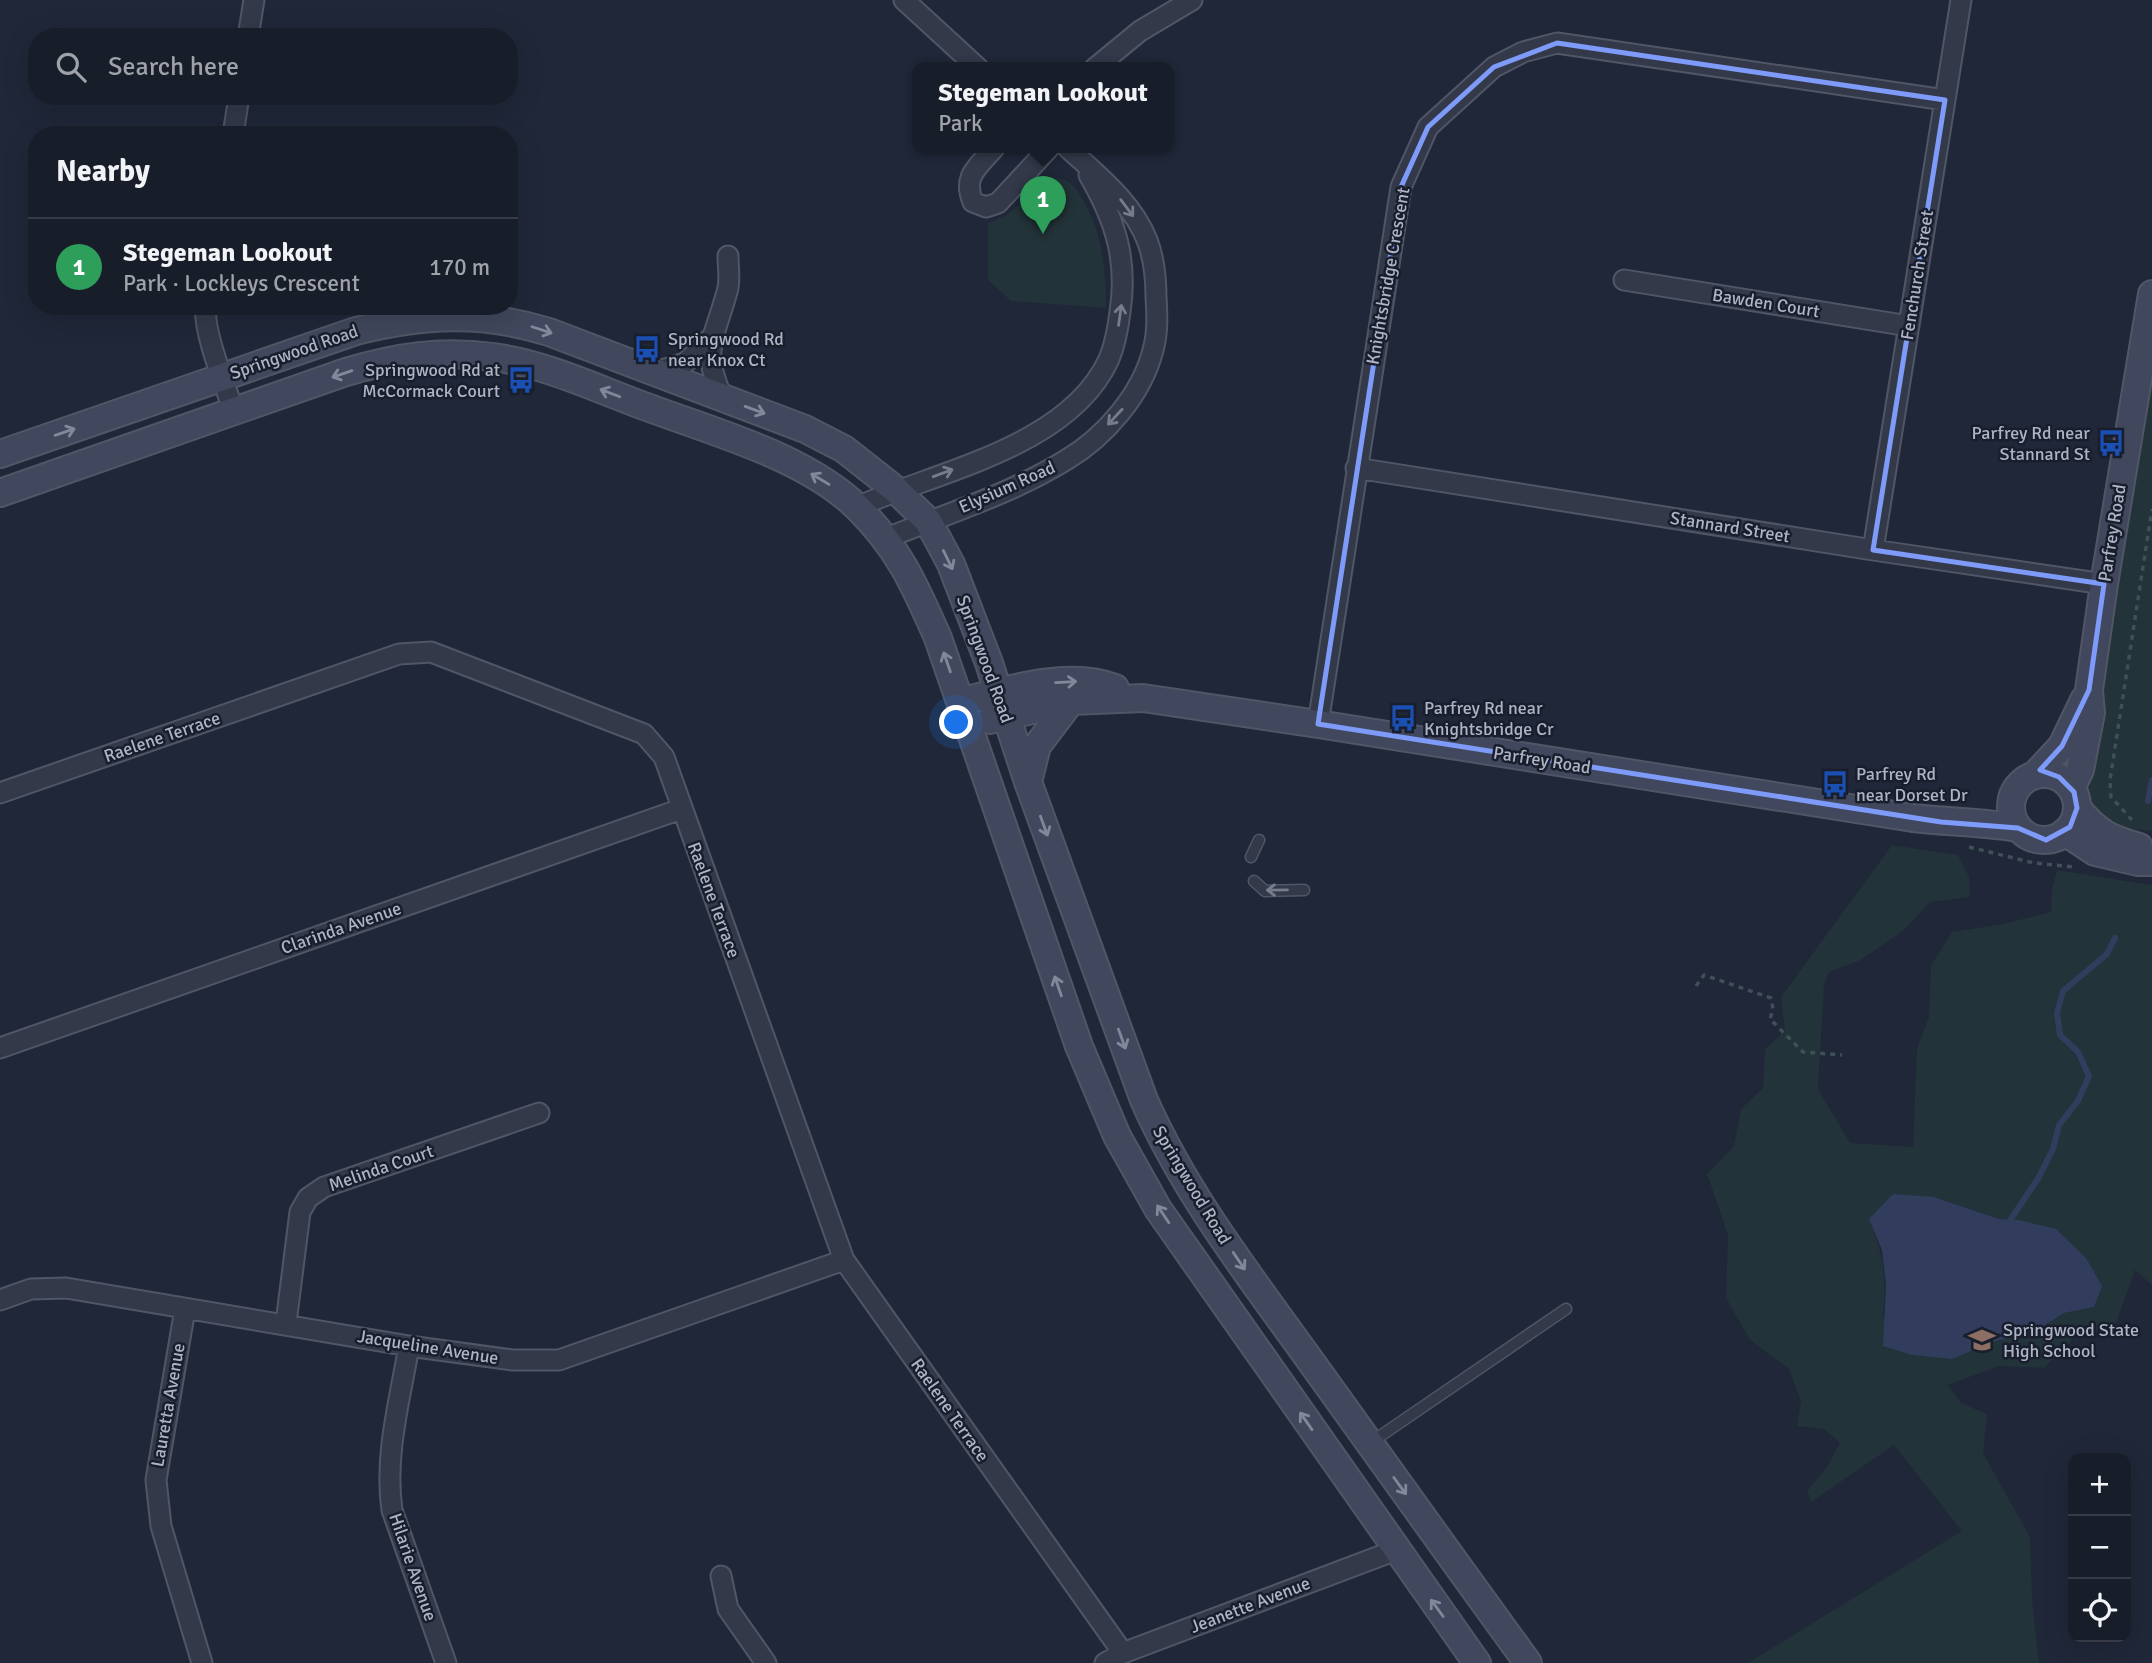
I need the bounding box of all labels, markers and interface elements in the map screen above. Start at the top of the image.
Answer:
search box [28,28,518,105]
icon: search [52,48,90,86]
text: Search here [108,51,239,83]
popup [912,62,1174,153]
text: Stegeman Lookout [938,77,1148,109]
text: Park [938,109,983,138]
text: Nearby [56,153,150,190]
pin: 1 [1020,176,1066,234]
street label: Knightsbridge Crescent [1362,186,1414,366]
one-way arrow [1120,198,1135,217]
street label: Fenchurch Street [1896,208,1938,342]
text: Stegeman Lookout [123,237,332,269]
text: 1 [73,253,85,282]
text: 170 m [429,253,490,282]
text: Park · Lockleys Crescent [123,269,360,298]
street label: Bawden Court [1711,284,1821,322]
one-way arrow [1113,304,1126,327]
street label: Springwood Road [227,320,361,384]
one-way arrow [530,325,552,337]
place label: Springwood Rd near Knox Ct [668,328,784,371]
bus stop icon: Springwood Rd near Knox Ct [632,334,662,364]
place label: Springwood Rd at McCormack Court [362,359,500,402]
bus stop icon: Springwood Rd at McCormack Court [506,365,536,395]
one-way arrow [331,368,353,381]
one-way arrow [599,386,621,399]
one-way arrow [743,405,765,417]
one-way arrow [1107,408,1123,426]
place label: Parfrey Rd near Stannard St [1971,422,2090,465]
one-way arrow [53,425,75,437]
bus stop icon: Parfrey Rd near Stannard St [2096,428,2126,458]
street label: Elysium Road [955,456,1059,518]
one-way arrow [932,466,954,478]
one-way arrow [811,472,831,486]
street label: Parfrey Road [2093,483,2131,583]
street label: Stannard Street [1669,507,1791,547]
one-way arrow [942,549,955,570]
street label: Springwood Road [952,592,1018,726]
one-way arrow [940,651,952,673]
one-way arrow [1054,675,1076,688]
place label: Parfrey Rd near Knightsbridge Cr [1424,697,1554,740]
bus stop icon: Parfrey Rd near Knightsbridge Cr [1388,703,1418,733]
your location [939,705,973,739]
street label: Raelene Terrace [101,707,223,767]
street label: Parfrey Road [1492,741,1592,779]
place label: Parfrey Rd near Dorset Dr [1856,763,1968,806]
bus stop icon: Parfrey Rd near Dorset Dr [1820,769,1850,799]
one-way arrow [1039,814,1051,836]
street label: Raelene Terrace [683,839,745,961]
one-way arrow [1266,883,1289,897]
street label: Clarinda Avenue [278,897,404,959]
one-way arrow [1051,975,1064,997]
one-way arrow [1117,1028,1129,1050]
street label: Springwood Road [1148,1122,1236,1248]
street label: Melinda Court [326,1140,436,1196]
one-way arrow [1155,1205,1169,1225]
one-way arrow [1232,1251,1246,1270]
place label: Springwood State High School [2003,1319,2139,1362]
street label: Jacqueline Avenue [356,1325,500,1369]
school or university icon: Springwood State High School [1967,1325,1997,1355]
street label: Lauretta Avenue [146,1341,190,1469]
street label: Raelene Terrace [906,1354,994,1466]
one-way arrow [1299,1412,1313,1431]
map controls [2068,1453,2131,1642]
button: + [2068,1453,2131,1516]
one-way arrow [1393,1476,1407,1495]
street label: Hilarie Avenue [384,1510,442,1624]
button: − [2068,1516,2131,1579]
street label: Jeanette Avenue [1187,1572,1313,1638]
button: locate [2068,1579,2131,1642]
one-way arrow [1430,1598,1445,1617]

